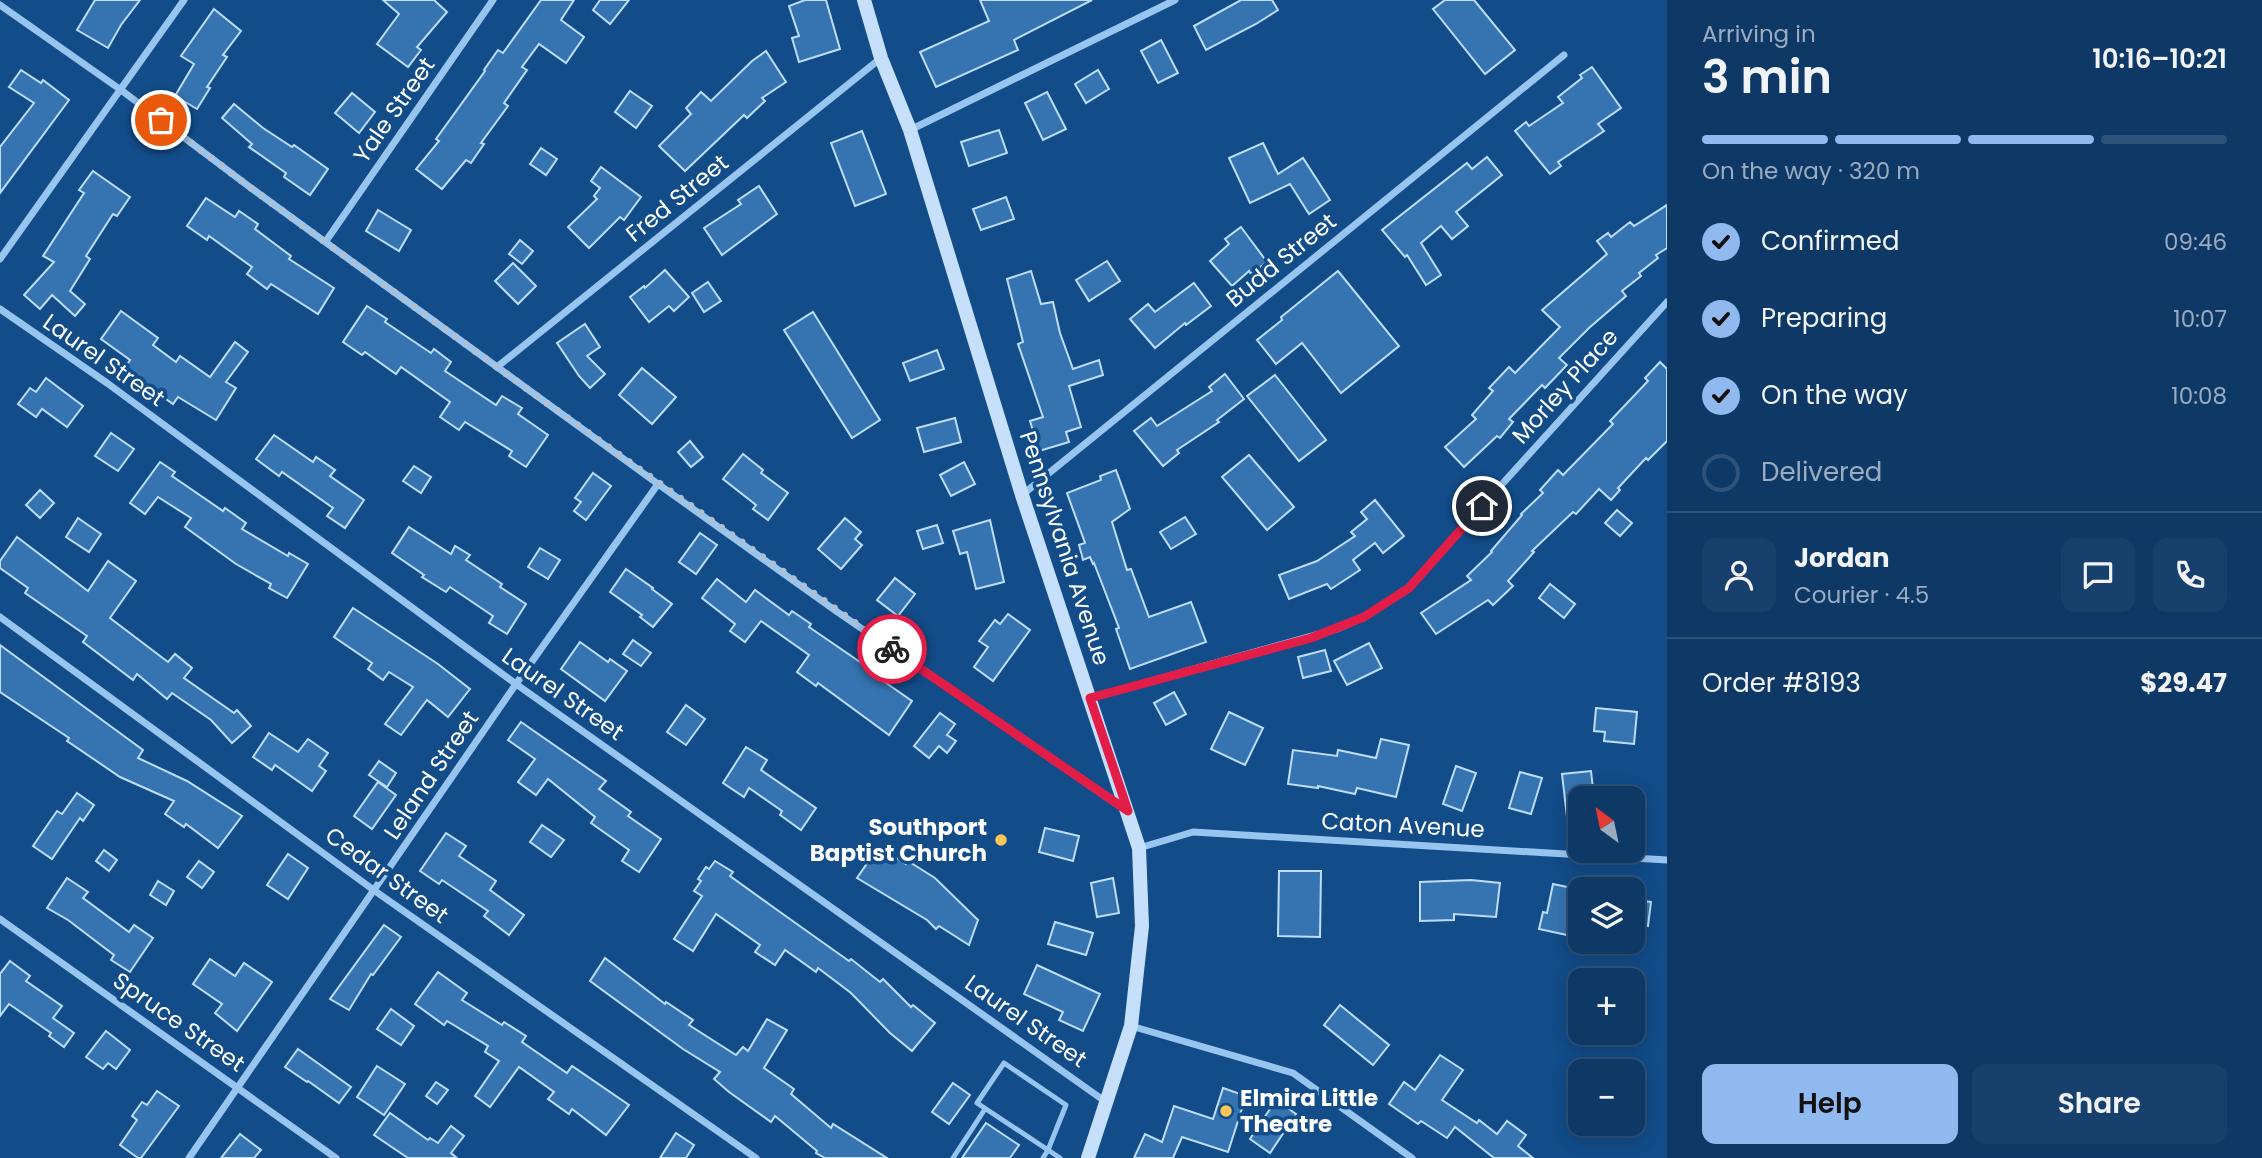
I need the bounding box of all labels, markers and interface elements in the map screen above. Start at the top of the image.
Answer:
text: Arriving in [1702,18,1816,50]
text: 10:16–10:21 [2092,41,2227,77]
text: 3 min [1702,45,1832,109]
street label: Yale Street [346,51,442,169]
pin [131,90,191,150]
icon: bag [142,101,180,139]
street label: Fred Street [619,147,735,249]
text: On the way · 320 m [1702,155,1920,187]
street label: Budd Street [1219,206,1343,314]
icon: check [1702,223,1740,261]
text: Confirmed [1761,223,1899,259]
text: 09:46 [2164,226,2227,258]
icon: check [1702,300,1740,338]
text: Preparing [1761,300,1887,336]
text: 10:07 [2173,303,2227,335]
street label: Laurel Street [37,306,171,414]
street label: Morley Place [1505,321,1625,451]
icon: check [1702,377,1740,415]
text: On the way [1761,377,1908,413]
text: 10:08 [2171,380,2227,412]
street label: Pennsylvania Avenue [1012,427,1118,669]
text: Delivered [1761,454,1882,490]
pin [1452,476,1512,536]
icon: home [1463,487,1501,525]
button: person [1702,538,1776,612]
button: chat [2061,538,2135,612]
button: phone [2153,538,2227,612]
text: Jordan [1794,540,1890,576]
text: Courier · 4.5 [1794,579,1929,611]
courier [857,614,927,684]
icon: bike [873,630,911,668]
street label: Laurel Street [496,640,630,748]
text: Order #8193 [1702,665,1861,701]
text: $29.47 [2140,665,2227,701]
street label: Leland Street [376,704,486,846]
north arrow [1568,786,1645,863]
map controls [1568,786,1645,1136]
street label: Caton Avenue [1320,805,1486,845]
place label: Southport Baptist Church [810,811,987,869]
street label: Cedar Street [319,819,455,931]
marker: Southport Baptist Church [993,832,1009,848]
button: layers [1568,877,1645,954]
street label: Spruce Street [107,965,251,1079]
street label: Laurel Street [959,967,1093,1075]
button: + [1568,968,1645,1045]
button: − [1568,1059,1645,1136]
button: Help [1702,1064,1958,1144]
button: Share [1972,1064,2227,1144]
place label: Elmira Little Theatre [1240,1082,1378,1140]
marker: Elmira Little Theatre [1218,1103,1234,1119]

